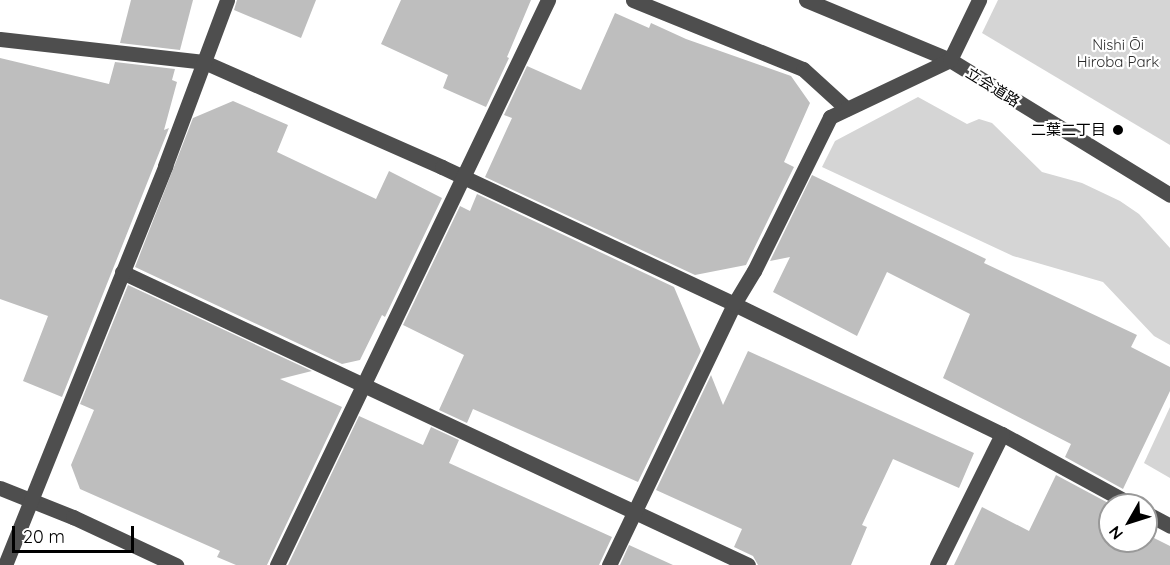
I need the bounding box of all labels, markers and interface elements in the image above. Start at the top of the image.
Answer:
park label: Nishi Ōi Hiroba Park [1077,35,1159,70]
street label: 立会道路 [963,63,1023,111]
place label: 二葉二丁目 [1031,121,1106,139]
marker: 二葉二丁目 [1111,123,1125,137]
north arrow [1098,493,1158,553]
scale bar [15,514,136,552]
text: N [1104,522,1127,544]
text: 20 m [23,525,65,548]

